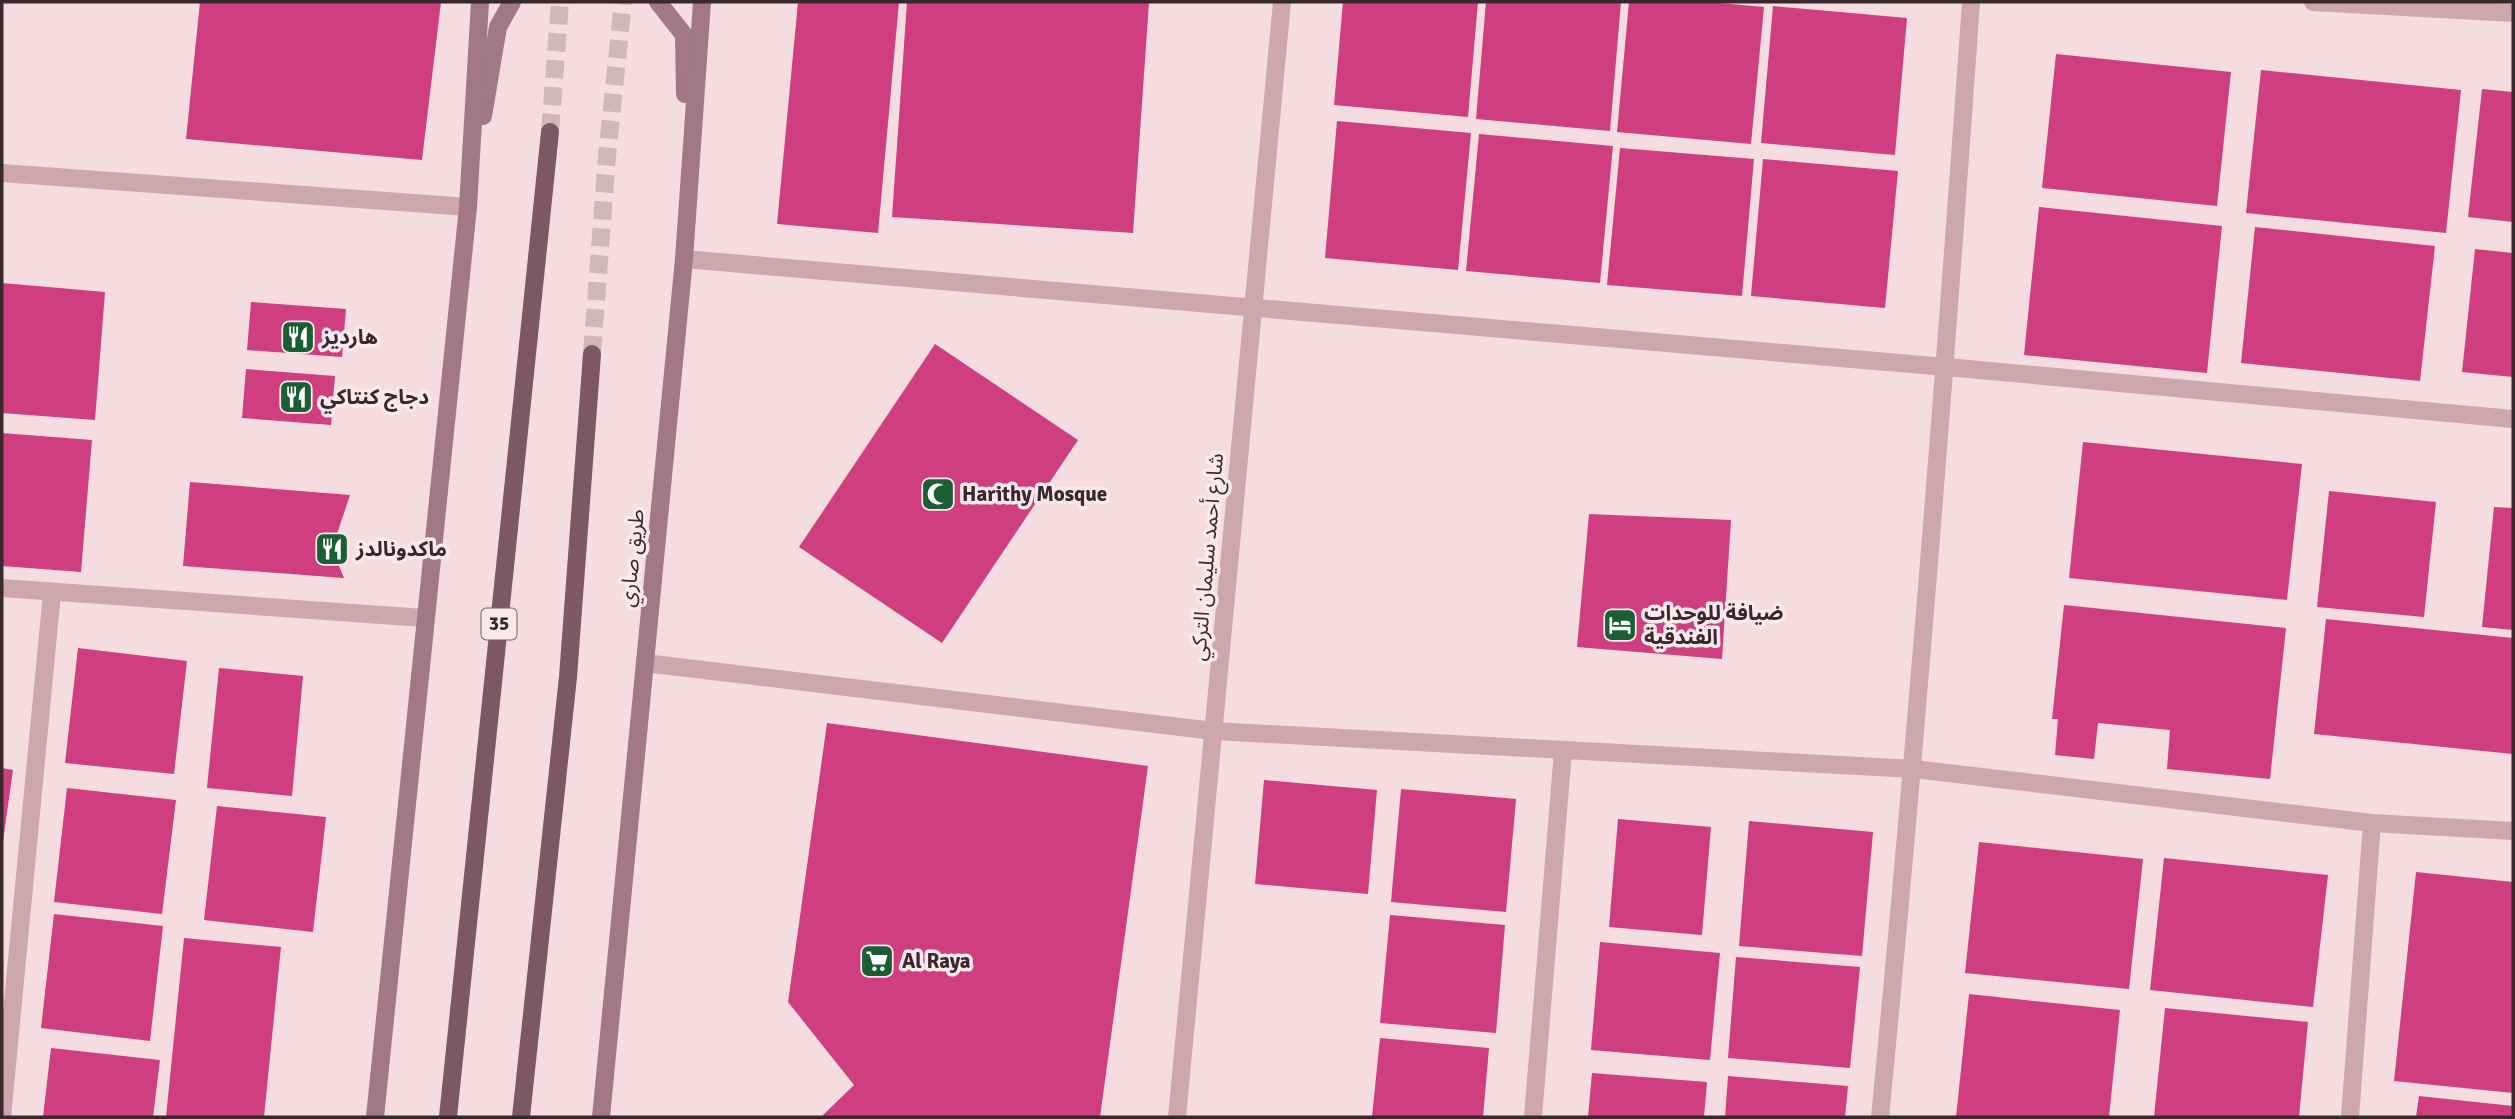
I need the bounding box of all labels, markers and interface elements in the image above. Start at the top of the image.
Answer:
restaurant icon: هارديز [279,318,317,356]
place label: هارديز [321,324,378,350]
restaurant icon: دجاج كنتاكي [277,378,315,416]
place label: دجاج كنتاكي [320,384,429,414]
street label: شارع أحمد سليمان التركي [1185,452,1232,662]
mosque icon: Harithy Mosque [919,475,957,513]
place label: Harithy Mosque [962,481,1107,507]
street label: طريق صاري [614,508,653,609]
restaurant icon: ماكدونالدز [313,530,351,568]
place label: ماكدونالدز [355,536,447,562]
place label: ضيافة للوحدات الفندقية [1644,600,1784,650]
hotel icon: ضيافة للوحدات الفندقية [1601,606,1639,644]
road number: 35 [482,608,516,639]
supermarket icon: Al Raya [858,942,896,980]
place label: Al Raya [902,948,971,974]

